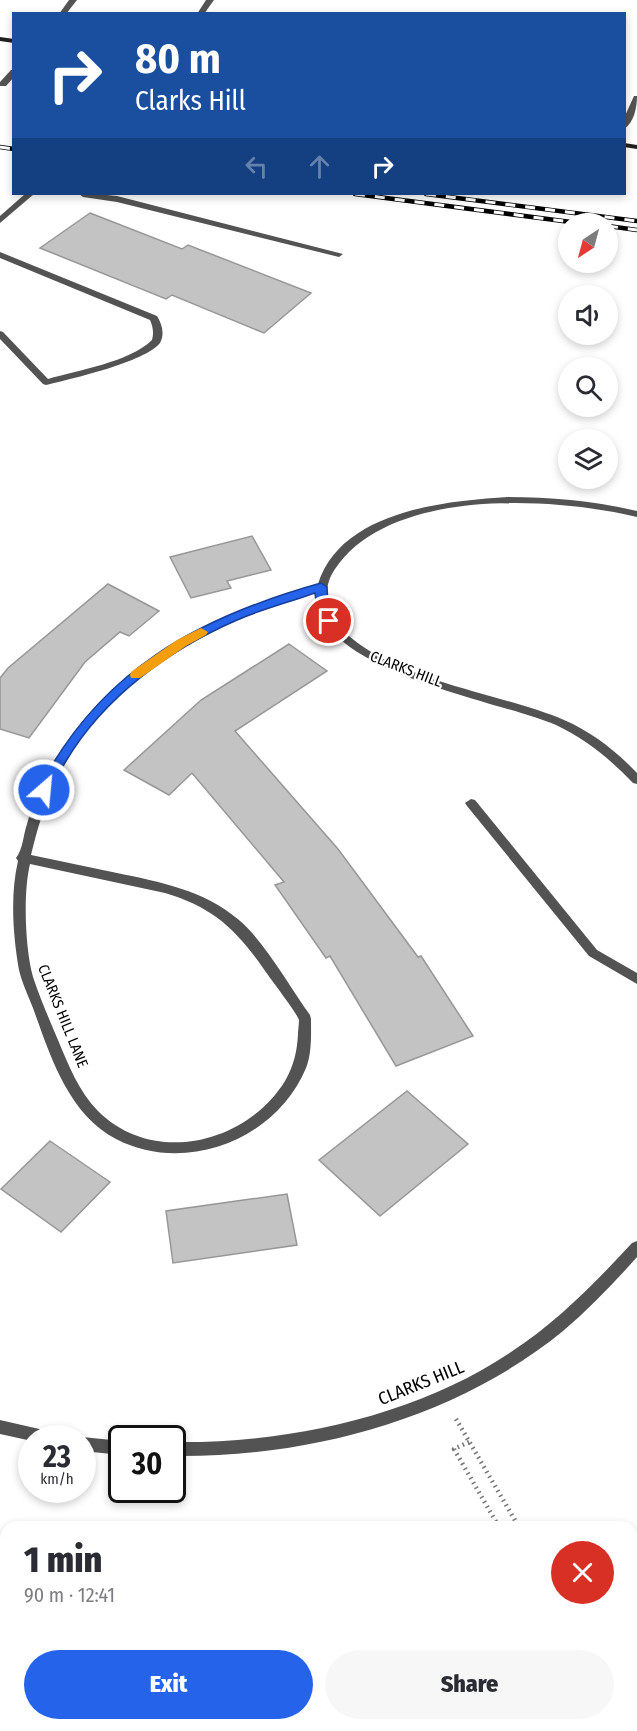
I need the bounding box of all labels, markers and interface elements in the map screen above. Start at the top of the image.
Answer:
text: 80 m [135,34,221,84]
icon: right [36,36,114,114]
text: Clarks Hill [135,85,246,117]
icon: left [240,150,273,183]
icon: ahead [303,150,336,183]
icon: right [366,150,399,183]
north arrow [558,213,618,273]
map controls [558,213,618,489]
button: sound [558,285,618,345]
button: search [558,357,618,417]
button: layers [558,429,618,489]
pin [303,595,354,646]
icon: arrive [312,604,345,637]
street label: CLARKS HILL [368,647,445,691]
position arrow [12.0,758,76.0,822]
street label: CLARKS HILL LANE [34,962,92,1070]
street label: CLARKS HILL [375,1356,467,1410]
speed limit sign: 30 [108,1425,186,1503]
text: 23 [43,1439,71,1475]
text: km/h [40,1470,74,1488]
text: 1 min [24,1538,102,1582]
button: close [551,1541,614,1604]
text: 90 m · 12:41 [24,1583,115,1607]
button: Exit [24,1650,313,1719]
button: Share [325,1650,614,1719]

